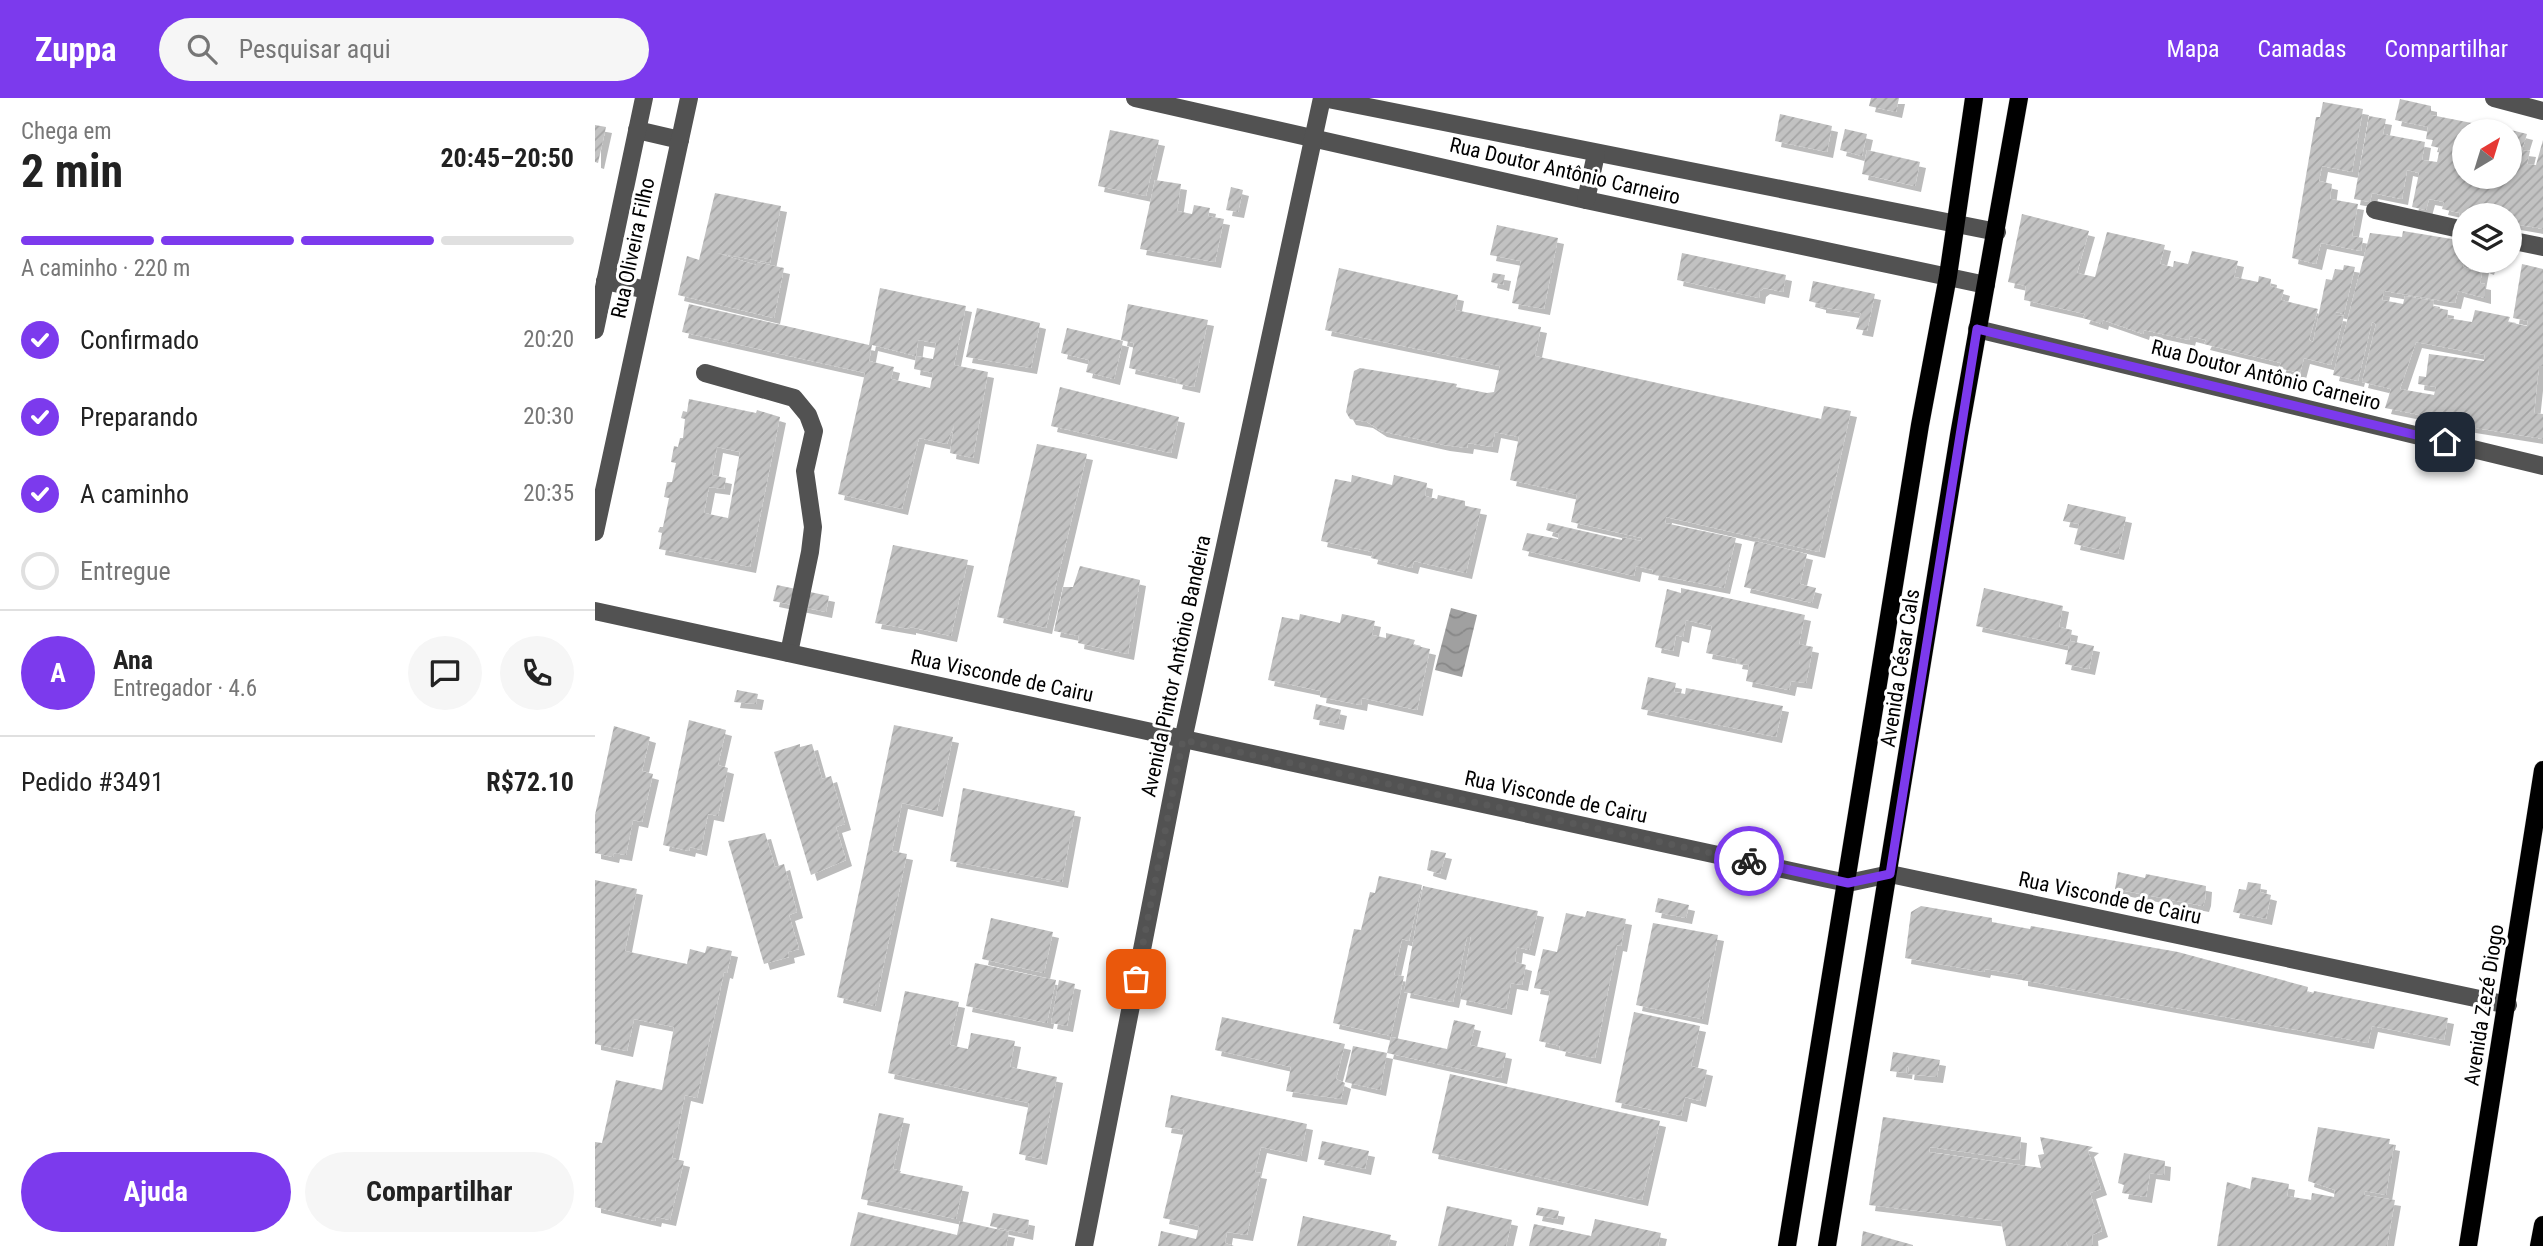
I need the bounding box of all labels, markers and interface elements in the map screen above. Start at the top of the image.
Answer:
search box [159,18,649,81]
text: Zuppa [35,30,117,69]
icon: search [183,30,221,68]
text: Pesquisar aqui [239,34,391,64]
text: Mapa [2167,35,2220,63]
text: Camadas [2258,35,2347,63]
text: Compartilhar [2385,35,2508,63]
text: Chega em [21,118,112,145]
north arrow [2452,119,2522,189]
map controls [2452,119,2522,273]
street label: Rua Doutor Antônio Carneiro [1447,133,1683,209]
text: 20:45–20:50 [440,143,574,173]
text: 2 min [21,144,123,198]
street label: Rua Oliveira Filho [606,175,660,321]
button: layers [2452,203,2522,273]
text: A caminho · 220 m [21,255,190,282]
icon: check [21,321,59,359]
text: Confirmado [80,325,199,355]
text: 20:20 [523,326,574,353]
street label: Rua Doutor Antônio Carneiro [2149,335,2383,415]
icon: check [21,398,59,436]
text: Preparando [80,402,198,432]
text: 20:30 [523,403,574,430]
pin [2415,412,2475,472]
icon: home [2426,423,2464,461]
icon: check [21,475,59,513]
text: A caminho [80,479,189,509]
text: 20:35 [523,480,574,507]
street label: Avenida Pintor Antônio Bandeira [1137,533,1215,799]
text: Entregue [80,556,171,586]
street label: Avenida César Cals [1876,587,1924,749]
button: chat [408,636,482,710]
button: phone [500,636,574,710]
text: Ana [113,645,153,675]
street label: Rua Visconde de Cairu [908,645,1096,707]
text: A [50,658,66,688]
text: Entregador · 4.6 [113,675,257,702]
street label: Rua Visconde de Cairu [1462,766,1650,828]
text: Pedido #3491 [21,767,164,797]
text: R$72.10 [486,767,574,797]
courier [1714,826,1784,896]
icon: bike [1730,842,1768,880]
street label: Rua Visconde de Cairu [2016,867,2204,929]
street label: Avenida Zezé Diogo [2459,923,2509,1087]
pin [1106,949,1166,1009]
icon: bag [1117,960,1155,998]
button: Ajuda [21,1152,291,1232]
button: Compartilhar [305,1152,574,1232]

